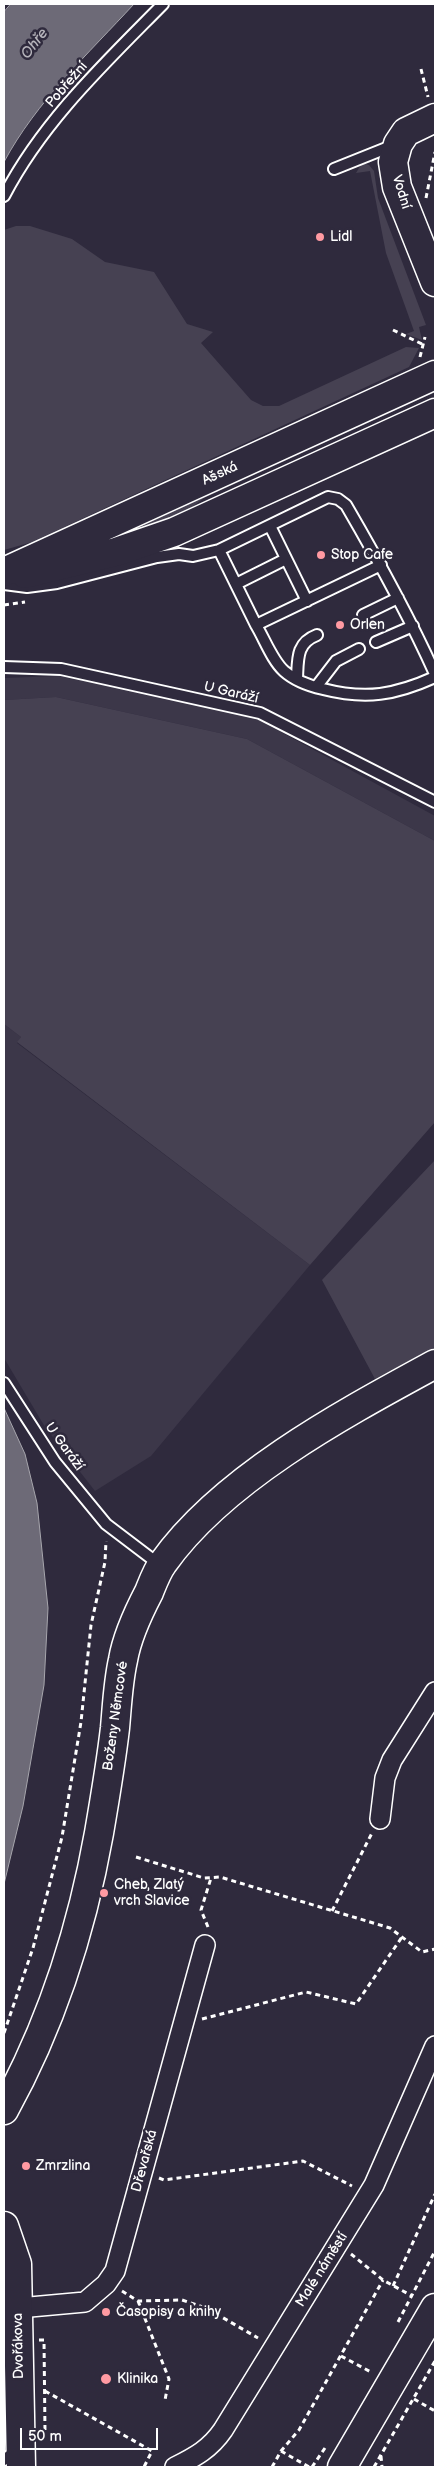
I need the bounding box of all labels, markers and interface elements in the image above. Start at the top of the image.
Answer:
water label: Ohře [17,25,53,63]
street label: Pobřežní [43,59,91,111]
street label: Vodní [388,173,414,211]
place label: Lidl [330,229,352,245]
marker: Lidl [314,231,326,243]
street label: Ašská [200,459,240,489]
place label: Stop Cafe [331,547,393,563]
marker: Stop Cafe [315,549,327,561]
place label: Orlen [350,617,385,633]
marker: Orlen [334,619,346,631]
street label: U Garáží [202,679,260,707]
street label: U Garáží [41,1420,87,1474]
street label: Boženy Němcové [100,1660,132,1772]
place label: Cheb, Zlatý vrch Slavice [114,1877,190,1910]
marker: Cheb, Zlatý vrch Slavice [98,1887,110,1899]
street label: Dřevařská [129,2128,161,2194]
place label: Zmrzlina [36,2158,90,2174]
marker: Zmrzlina [20,2160,32,2172]
street label: Malé náměstí [292,2230,352,2310]
place label: Časopisy a knihy [116,2304,221,2320]
marker: Časopisy a knihy [100,2306,112,2318]
street label: Dvořákova [10,2313,28,2379]
place label: Klinika [117,2371,158,2387]
marker: Klinika [99,2372,113,2386]
scale bar [22,2418,160,2450]
text: 50 m [28,2427,62,2446]

